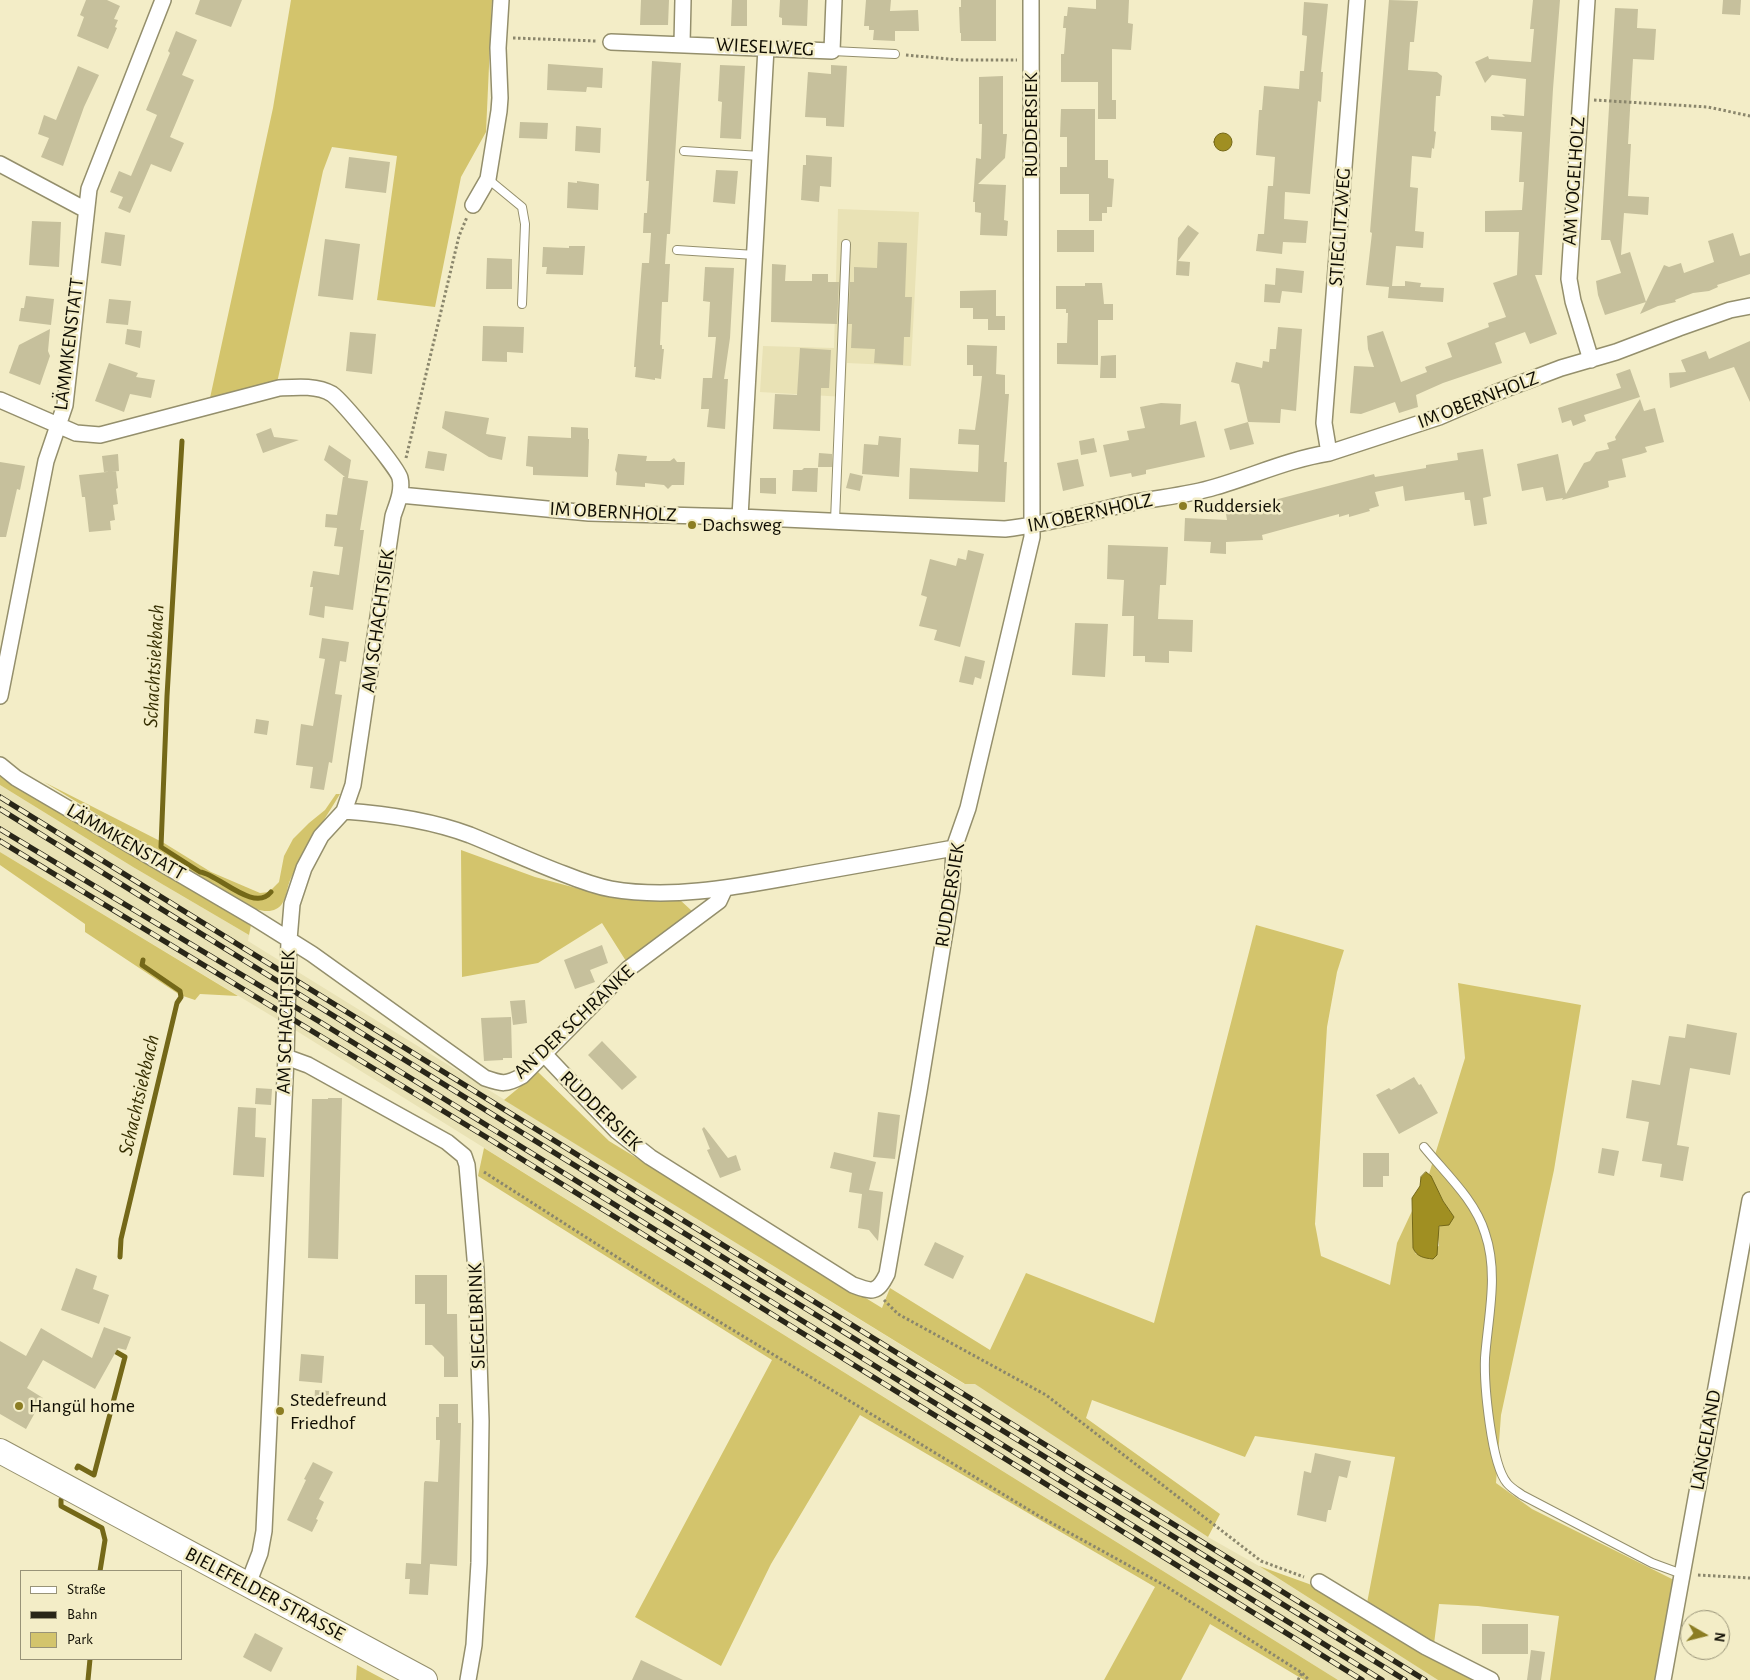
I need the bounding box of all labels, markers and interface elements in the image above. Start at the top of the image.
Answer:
street label: WIESELWEG [715,32,815,62]
street label: RUDDERSIEK [1019,72,1043,178]
street label: AM VOGELHOLZ [1558,116,1590,246]
street label: STIEGLITZWEG [1324,167,1356,287]
street label: LÄMMKENSTATT [49,276,89,412]
street label: IM OBERNHOLZ [1414,366,1542,434]
street label: IM OBERNHOLZ [1025,488,1155,538]
place label: Ruddersiek [1193,494,1281,518]
street label: IM OBERNHOLZ [549,497,677,527]
marker: Ruddersiek [1177,500,1189,512]
place label: Dachsweg [702,513,782,537]
marker: Dachsweg [686,519,698,531]
street label: AM SCHACHTSIEK [356,548,400,694]
water label: Schachtsiekbach [138,604,170,728]
street label: LÄMMKENSTATT [62,798,190,886]
street label: RUDDERSIEK [930,841,970,949]
street label: AM SCHACHTSIEK [271,950,301,1094]
street label: AN DER SCHRANKE [509,960,639,1084]
water label: Schachtsiekbach [113,1032,165,1158]
street label: RUDDERSIEK [555,1066,647,1156]
street label: SIEGELBRINK [463,1263,491,1369]
place label: Stedefreund Friedhof [290,1388,387,1435]
street label: LANGELAND [1685,1388,1727,1492]
place label: Hangül home [29,1394,135,1418]
marker: Hangül home [13,1400,25,1412]
marker: Stedefreund Friedhof [274,1405,286,1417]
street label: BIELEFELDER STRASSE [181,1542,349,1646]
legend [20,1570,182,1660]
text: Straße [67,1582,106,1597]
text: Bahn [67,1607,97,1622]
north arrow [1680,1610,1730,1660]
text: N [1711,1631,1726,1643]
text: Park [67,1632,93,1647]

